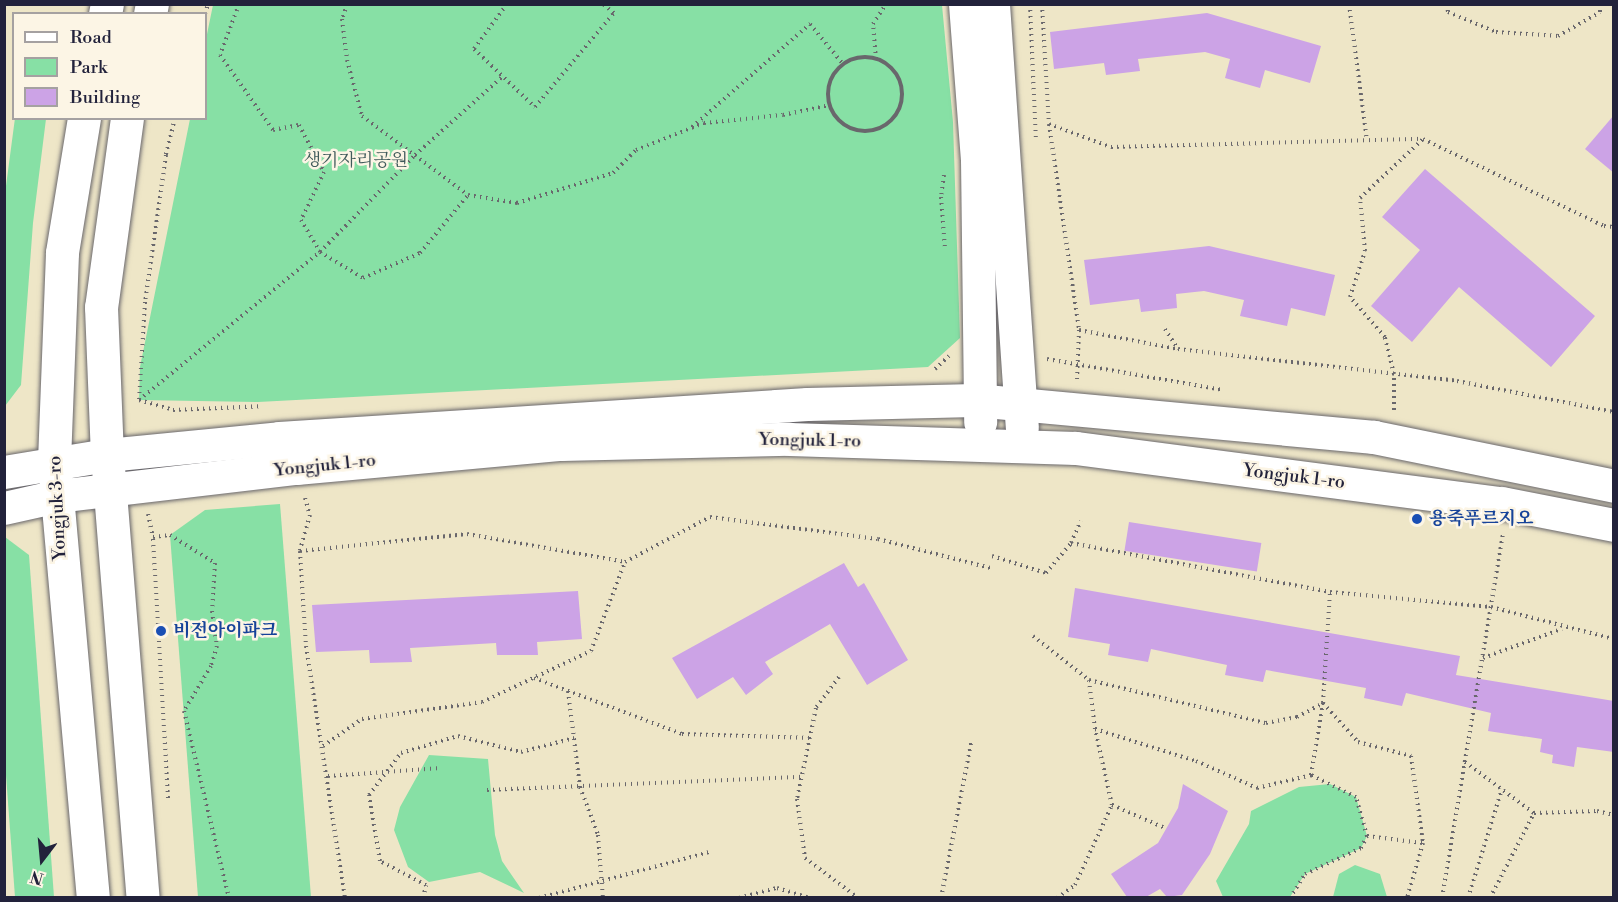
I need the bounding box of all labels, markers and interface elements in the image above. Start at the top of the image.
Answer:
legend [12,12,207,120]
text: Road [70,26,112,49]
text: Park [70,56,107,79]
text: Building [70,86,140,109]
park label: 생기자리공원 [304,150,408,172]
street label: Yongjuk 1-ro [759,429,861,453]
street label: Yongjuk 1-ro [273,450,377,482]
street label: Yongjuk 3-ro [44,455,72,561]
street label: Yongjuk 1-ro [1242,460,1346,494]
place label: 용죽푸르지오 [1429,508,1533,530]
marker: 용죽푸르지오 [1410,512,1424,526]
place label: 비전아이파크 [173,620,277,642]
marker: 비전아이파크 [154,624,168,638]
north arrow [12,830,72,890]
text: N [28,866,46,889]

